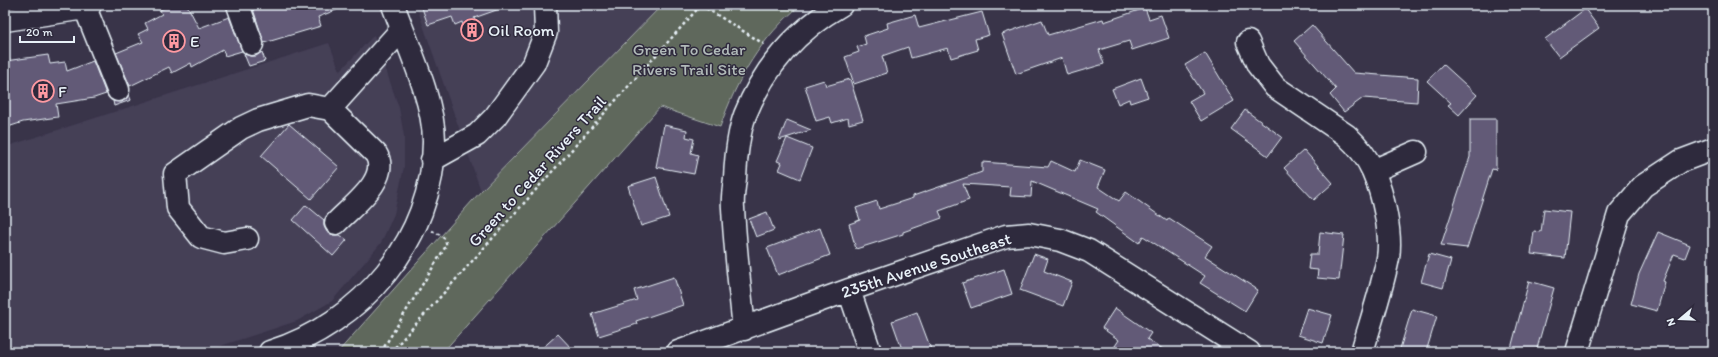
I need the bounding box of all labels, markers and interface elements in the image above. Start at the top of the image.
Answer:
building icon: Oil Room [459,17,485,43]
scale bar [20,18,74,44]
place label: Oil Room [488,20,555,40]
text: 20 m [26,25,53,39]
building icon: E [161,28,187,54]
place label: E [190,31,199,51]
park label: Green To Cedar Rivers Trail Site [632,39,746,79]
building icon: F [30,78,56,104]
place label: F [58,81,67,101]
street label: Green to Cedar Rivers Trail [464,91,610,251]
street label: 235th Avenue Southeast [838,228,1014,302]
north arrow [1660,299,1700,339]
text: N [1664,316,1678,328]

